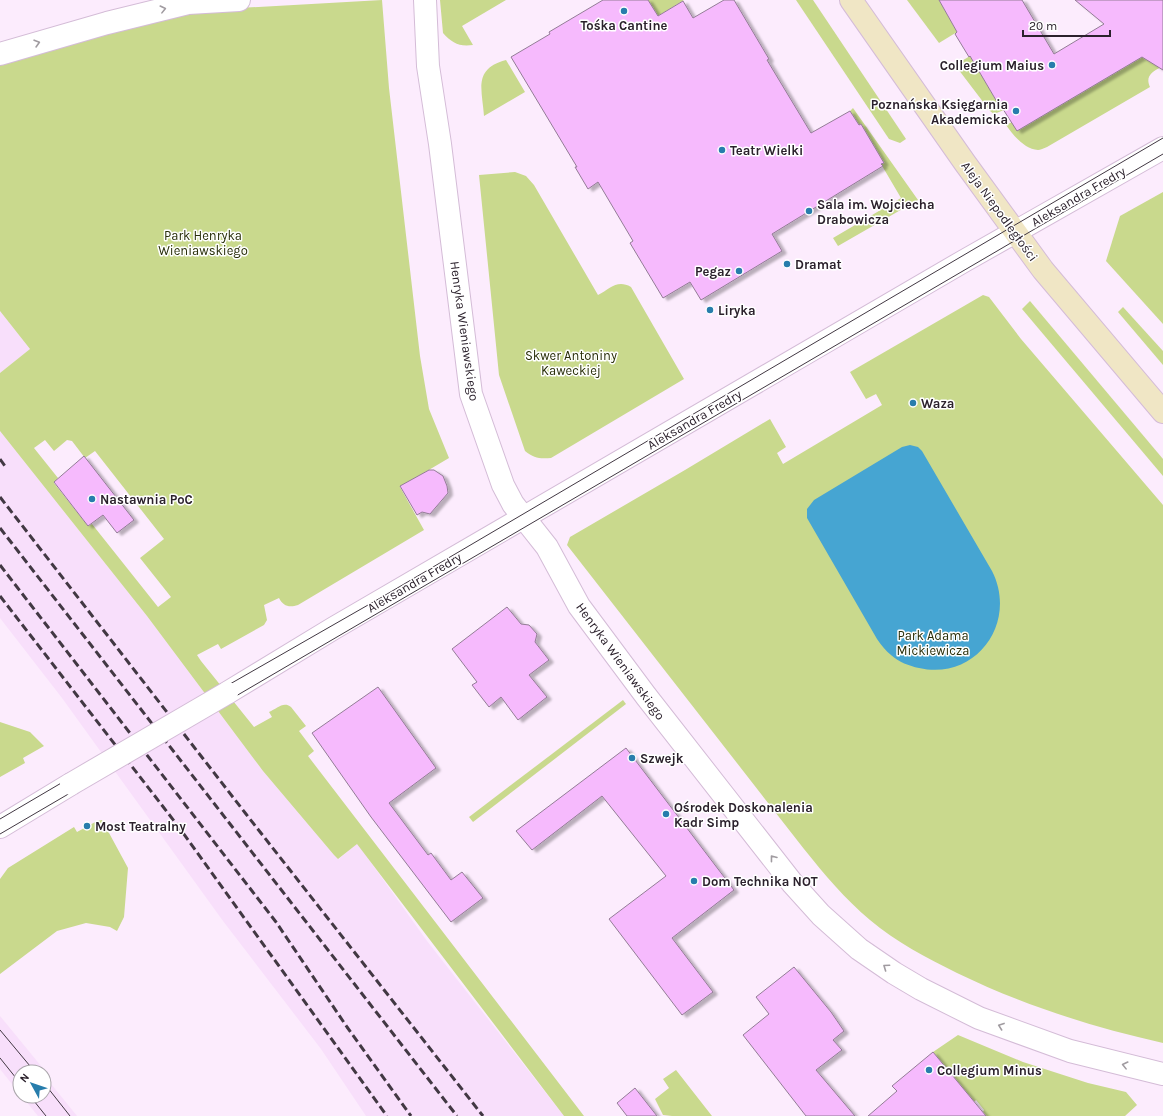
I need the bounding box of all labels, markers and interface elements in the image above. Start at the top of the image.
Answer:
one-way arrow [159,5,166,14]
marker: Tośka Cantine [619,6,629,16]
scale bar [1023,12,1110,38]
place label: Tośka Cantine [581,18,668,33]
text: 20 m [1029,19,1057,33]
one-way arrow [34,39,41,48]
place label: Collegium Maius [940,58,1044,73]
marker: Collegium Maius [1047,60,1057,70]
place label: Poznańska Księgarnia Akademicka [871,97,1008,127]
marker: Poznańska Księgarnia Akademicka [1011,106,1021,116]
place label: Teatr Wielki [730,143,803,158]
marker: Teatr Wielki [717,145,727,155]
street label: Aleja Niepodległości [958,158,1041,264]
street label: Aleksandra Fredry [1028,163,1128,229]
place label: Sala im. Wojciecha Drabowicza [817,197,935,227]
marker: Sala im. Wojciecha Drabowicza [804,206,814,216]
park label: Park Henryka Wieniawskiego [158,228,248,258]
place label: Dramat [795,257,842,272]
marker: Dramat [782,259,792,269]
street label: Henryka Wieniawskiego [447,260,482,402]
place label: Pegaz [695,264,731,279]
marker: Pegaz [734,266,744,276]
place label: Liryka [718,303,756,318]
marker: Liryka [705,305,715,315]
park label: Skwer Antoniny Kaweckiej [525,348,617,378]
street label: Aleksandra Fredry [644,386,744,452]
place label: Waza [921,396,954,411]
marker: Waza [908,398,918,408]
place label: Nastawnia PoC [100,492,193,507]
marker: Nastawnia PoC [87,494,97,504]
street label: Aleksandra Fredry [364,549,464,615]
street label: Henryka Wieniawskiego [573,600,668,723]
park label: Park Adama Mickiewicza [897,628,969,658]
place label: Szwejk [640,751,684,766]
marker: Szwejk [627,753,637,763]
place label: Ośrodek Doskonalenia Kadr Simp [674,800,813,830]
marker: Ośrodek Doskonalenia Kadr Simp [661,809,671,819]
place label: Most Teatralny [95,819,186,834]
marker: Most Teatralny [82,821,92,831]
one-way arrow [770,856,777,863]
place label: Dom Technika NOT [702,874,818,889]
marker: Dom Technika NOT [689,876,699,886]
one-way arrow [883,965,890,972]
one-way arrow [998,1022,1005,1031]
one-way arrow [1122,1061,1128,1069]
place label: Collegium Minus [937,1063,1042,1078]
north arrow [12,1064,52,1104]
marker: Collegium Minus [924,1065,934,1075]
text: N [17,1071,32,1085]

